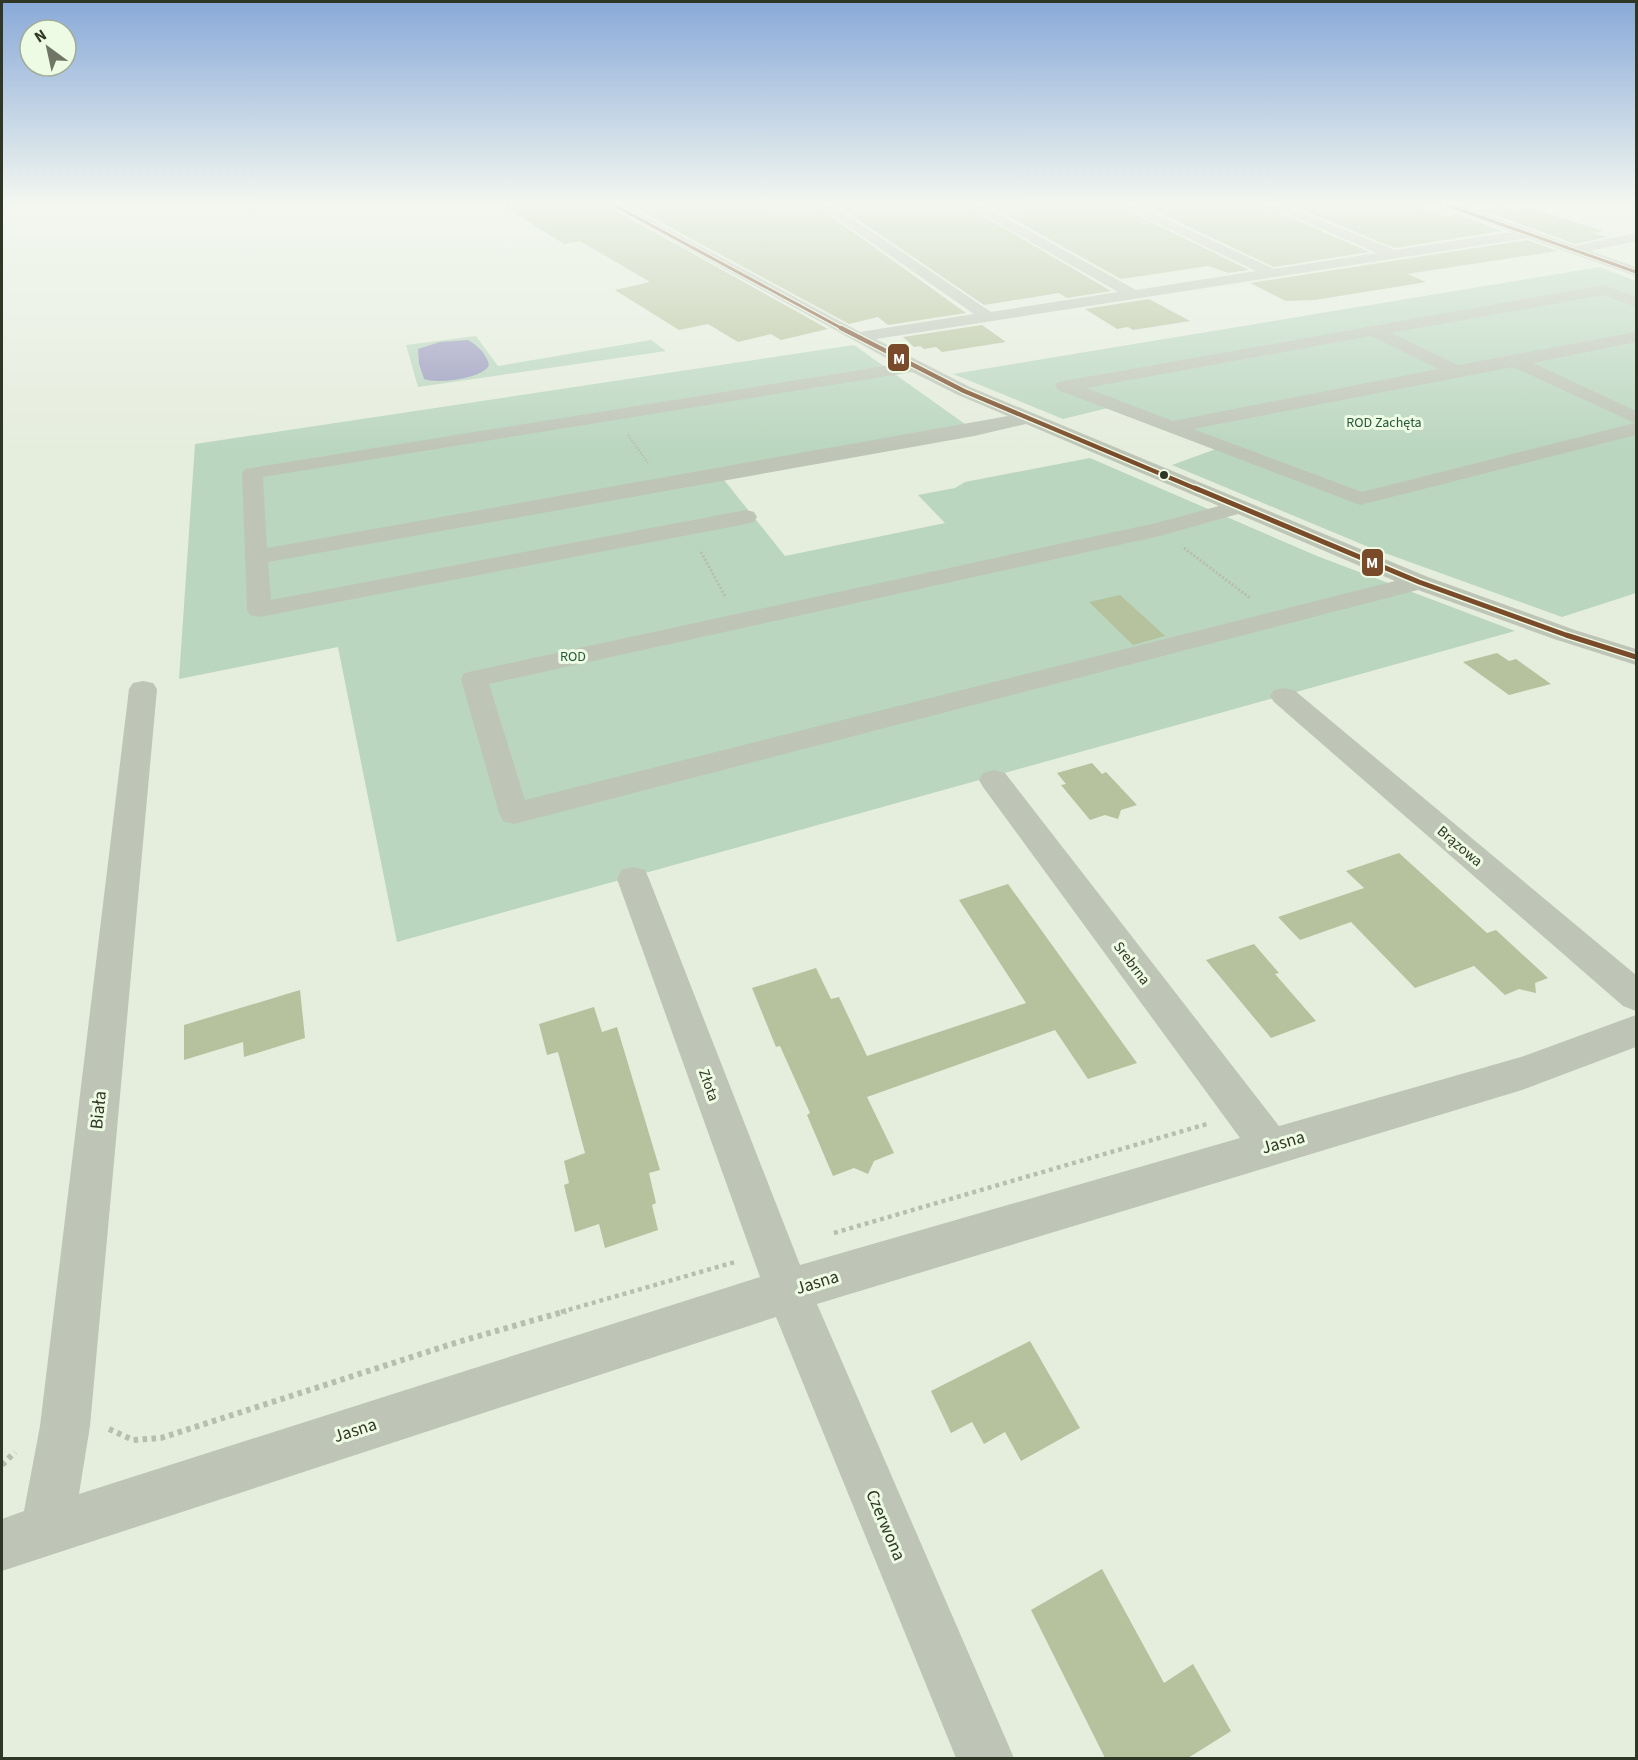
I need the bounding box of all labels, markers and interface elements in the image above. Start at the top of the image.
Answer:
north arrow [18,18,78,78]
text: N [30,24,51,48]
line badge: M [887,343,910,372]
text: M [893,348,905,370]
park label: ROD Zachęta [1346,413,1422,433]
unlabelled marker [1158,469,1170,481]
line badge: M [1361,548,1384,577]
text: M [1366,552,1378,574]
park label: ROD [560,647,586,667]
street label: Brązowa [1432,821,1487,872]
street label: Srebrna [1108,937,1155,989]
street label: Złota [693,1066,724,1104]
street label: Biała [84,1090,113,1131]
street label: Jasna [1258,1124,1308,1161]
street label: Jasna [792,1264,842,1301]
street label: Jasna [330,1412,380,1449]
street label: Czerwona [859,1486,912,1565]

